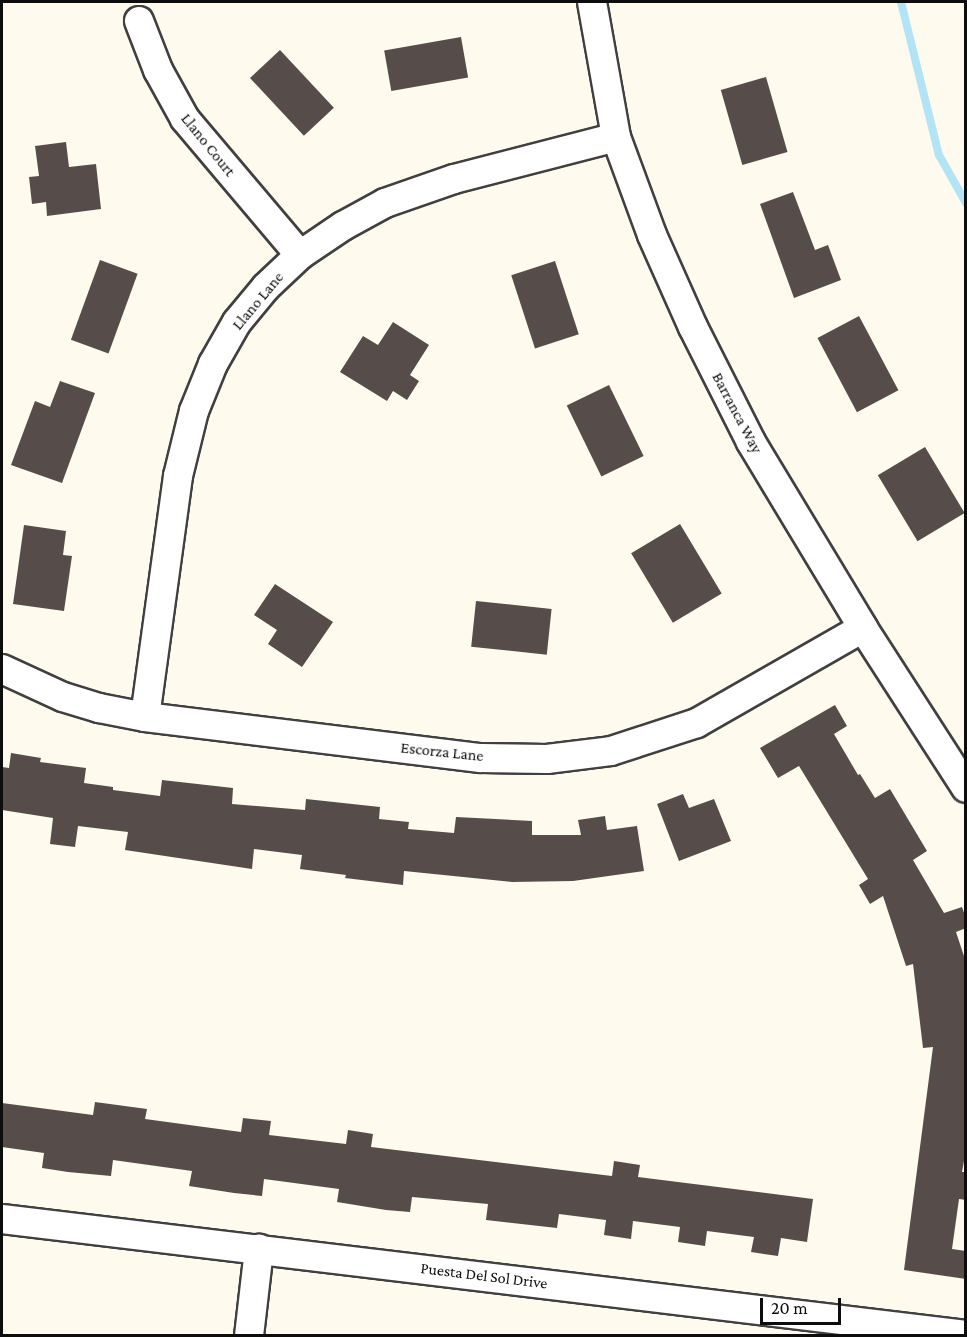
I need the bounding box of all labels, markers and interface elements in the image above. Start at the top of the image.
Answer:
street label: Llano Court [177,109,239,181]
street label: Llano Lane [228,268,288,334]
street label: Barranca Way [708,369,766,457]
street label: Escorza Lane [400,738,484,766]
street label: Puesta Del Sol Drive [419,1259,549,1293]
scale bar [763,1286,844,1324]
text: 20 m [771,1298,808,1318]

